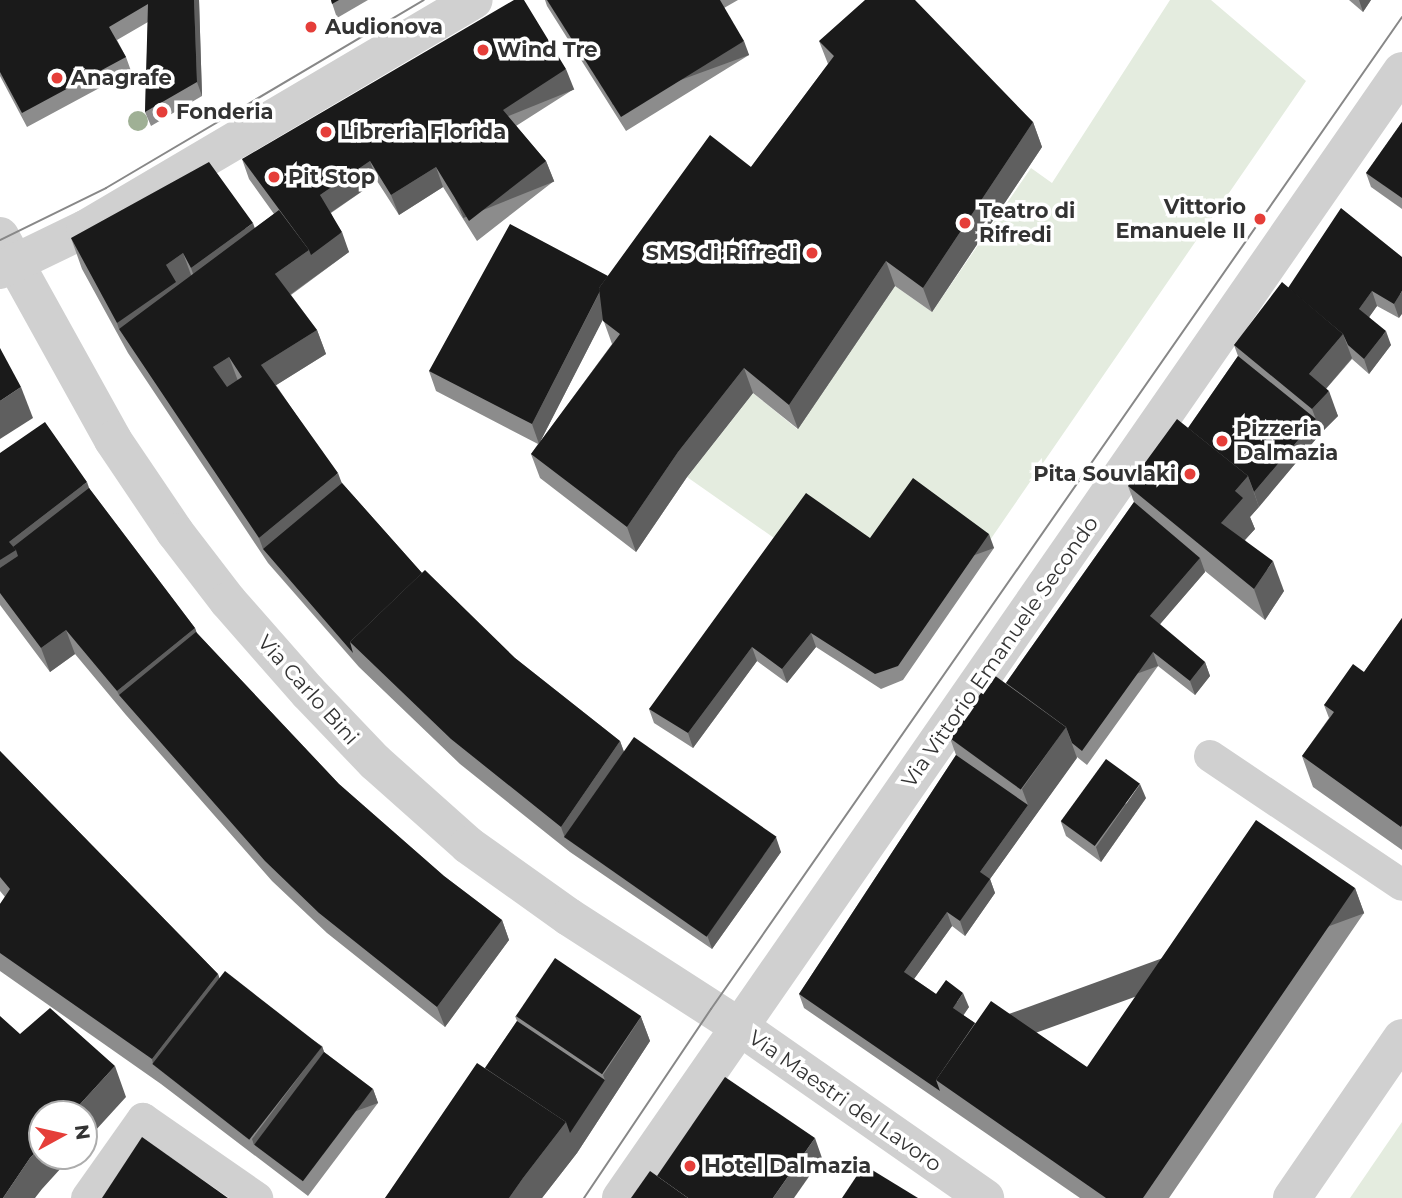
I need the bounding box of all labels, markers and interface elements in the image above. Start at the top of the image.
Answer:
place label: Audionova [325,14,443,40]
marker: Audionova [303,19,319,35]
place label: Wind Tre [497,37,598,63]
marker: Wind Tre [475,42,491,58]
place label: Anagrafe [71,65,172,91]
marker: Anagrafe [49,70,65,86]
place label: Fonderia [176,99,274,125]
marker: Fonderia [154,104,170,120]
place label: Libreria Florida [340,119,506,145]
marker: Libreria Florida [318,124,334,140]
place label: Pit Stop [288,164,375,190]
marker: Pit Stop [266,169,282,185]
place label: Vittorio Emanuele II [1115,194,1246,244]
place label: Teatro di Rifredi [979,198,1075,248]
marker: Vittorio Emanuele II [1252,211,1268,227]
marker: Teatro di Rifredi [957,215,973,231]
place label: SMS di Rifredi [646,240,798,266]
marker: SMS di Rifredi [804,245,820,261]
place label: Pizzeria Dalmazia [1236,416,1338,466]
marker: Pizzeria Dalmazia [1214,433,1230,449]
place label: Pita Souvlaki [1033,461,1176,487]
marker: Pita Souvlaki [1182,466,1198,482]
street label: Via Vittorio Emanuele Secondo [896,512,1104,792]
street label: Via Carlo Bini [252,630,364,750]
street label: Via Maestri del Lavoro [744,1025,946,1177]
north arrow [28,1100,98,1170]
text: N [70,1123,95,1141]
place label: Hotel Dalmazia [704,1153,871,1179]
marker: Hotel Dalmazia [682,1158,698,1174]

